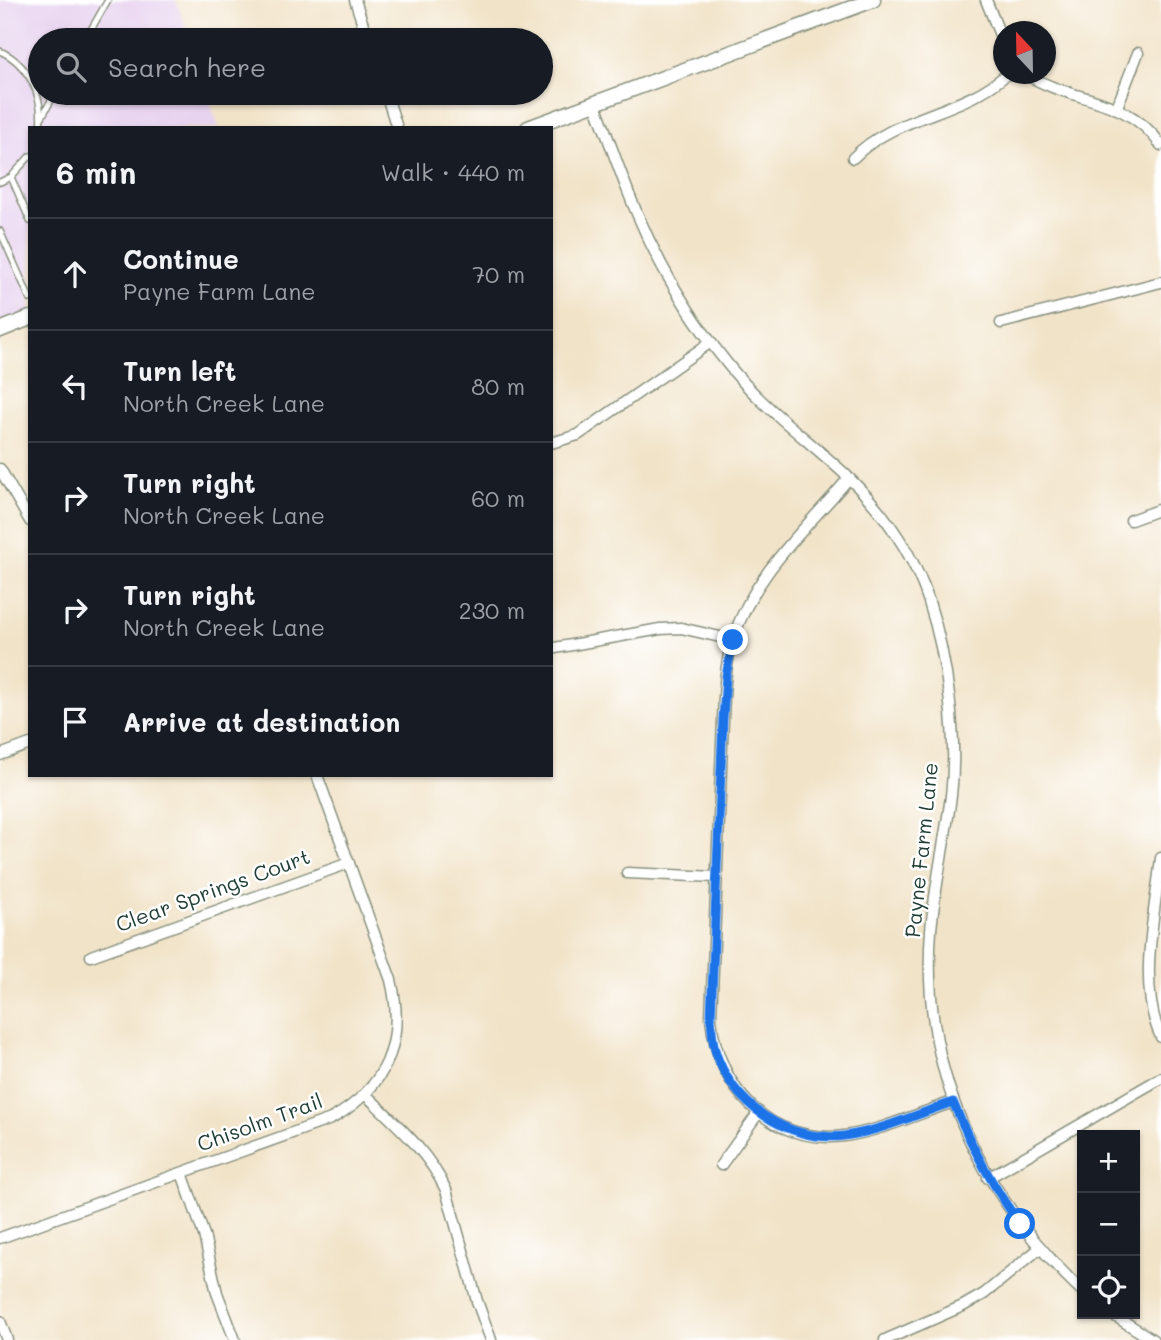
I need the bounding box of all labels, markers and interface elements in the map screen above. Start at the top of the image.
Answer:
north arrow [993,21,1056,84]
search box [28,28,553,105]
icon: search [52,48,90,86]
text: Search here [108,50,266,84]
text: 6 min [56,152,136,192]
text: Walk · 440 m [381,157,525,187]
text: Continue [123,242,239,276]
icon: ahead [56,255,94,293]
text: 70 m [472,259,525,289]
text: Payne Farm Lane [123,276,316,306]
text: Turn left [123,354,236,388]
icon: left [56,367,94,405]
text: 80 m [471,371,525,401]
text: North Creek Lane [123,388,325,418]
text: Turn right [123,466,256,500]
icon: right [56,479,94,517]
text: 60 m [471,483,525,513]
text: North Creek Lane [123,500,325,530]
text: Turn right [123,578,256,612]
icon: right [56,591,94,629]
text: 230 m [459,595,525,625]
text: North Creek Lane [123,612,325,642]
route end [717,624,748,655]
icon: arrive [56,703,94,741]
text: Arrive at destination [123,705,400,739]
street label: Payne Farm Lane [898,761,943,939]
street label: Clear Springs Court [112,842,313,937]
street label: Chisolm Trail [193,1086,326,1157]
map controls [1077,1130,1140,1319]
button: + [1077,1130,1140,1193]
button: − [1077,1193,1140,1256]
route start [1004,1208,1035,1239]
button: locate [1077,1256,1140,1319]

